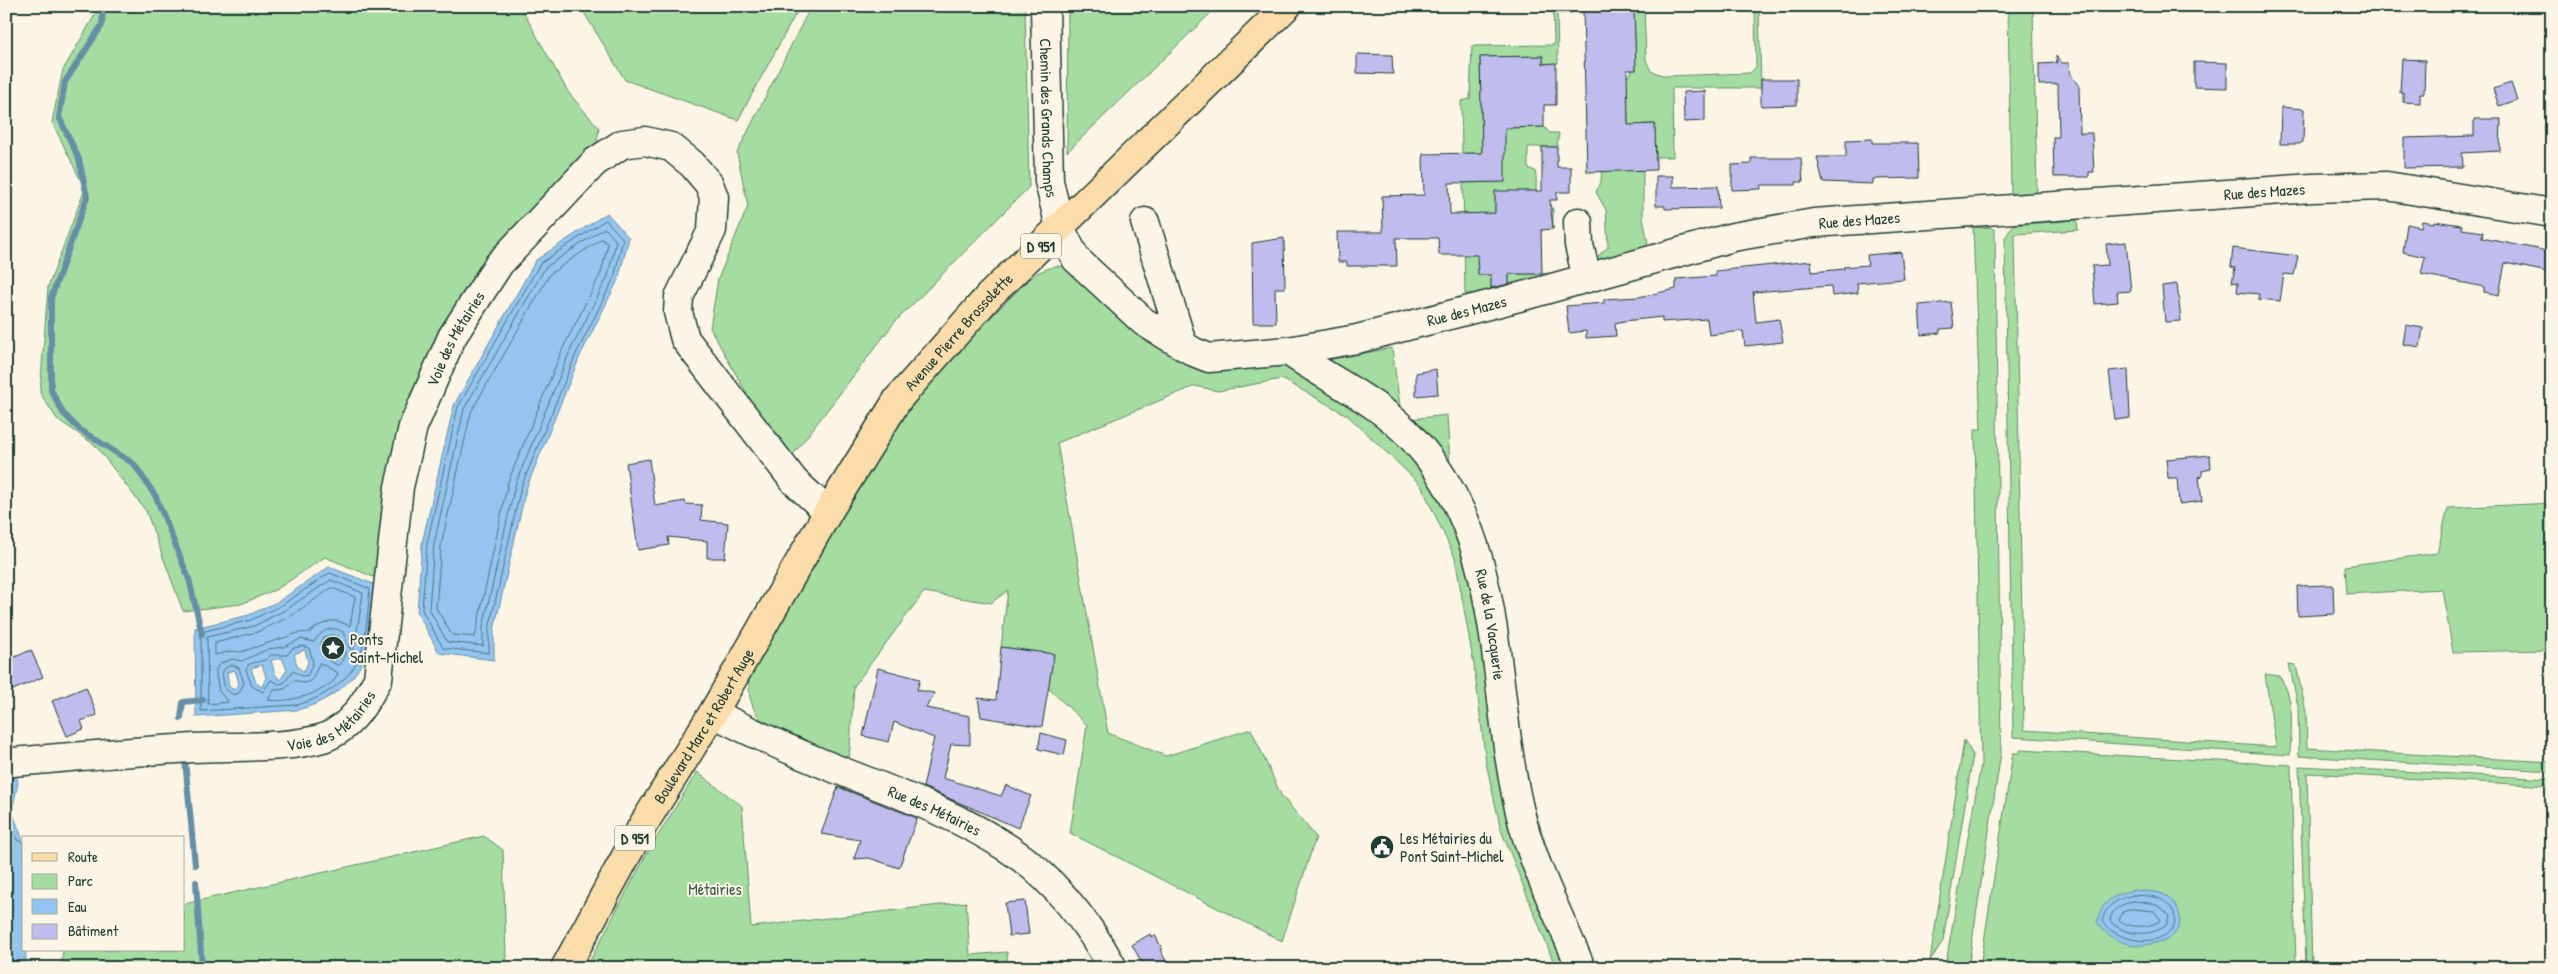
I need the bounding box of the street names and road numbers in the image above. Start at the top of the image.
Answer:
street label: Chemin des Grands Champs [1035,38,1063,200]
street label: Rue des Mazes [2223,178,2306,205]
street label: Rue des Mazes [1818,206,1901,234]
road number: D 951 [1021,234,1061,258]
street label: Avenue Pierre Brossolette [899,267,1018,395]
street label: Voie des Métairies [421,287,490,390]
street label: Rue des Mazes [1425,290,1509,331]
street label: Rue de la Vacquerie [1470,567,1511,682]
street label: Boulevard Marc et Robert Auge [648,644,759,808]
street label: Voie des Métairies [285,686,380,756]
street label: Rue des Métairies [885,780,985,841]
road number: D 951 [615,826,655,850]

